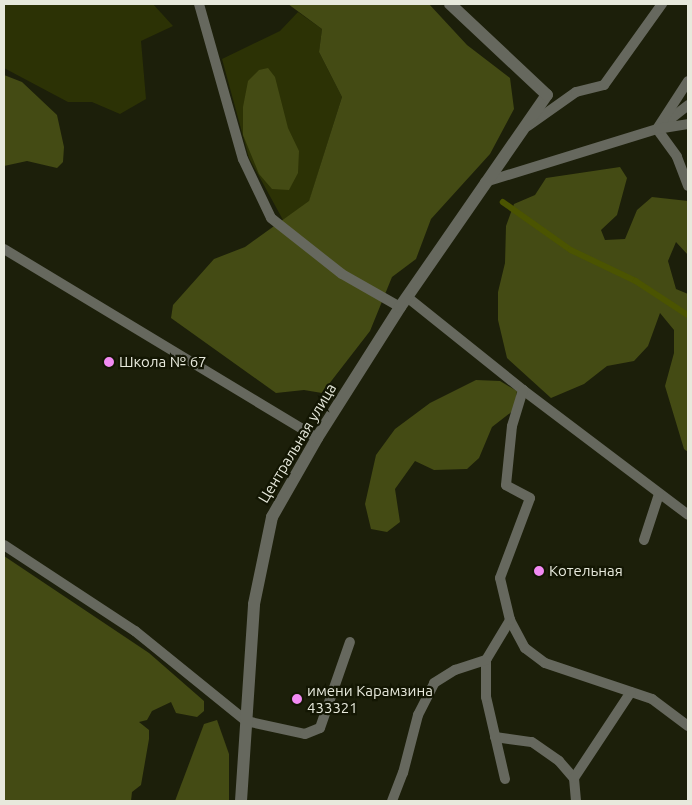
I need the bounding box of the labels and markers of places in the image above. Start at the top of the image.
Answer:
place label: Школа № 67 [119,353,207,371]
marker: Школа № 67 [103,356,115,368]
place label: Котельная [549,562,623,580]
marker: Котельная [533,565,545,577]
place label: имени Карамзина 433321 [307,681,433,716]
marker: имени Карамзина 433321 [291,693,303,705]

